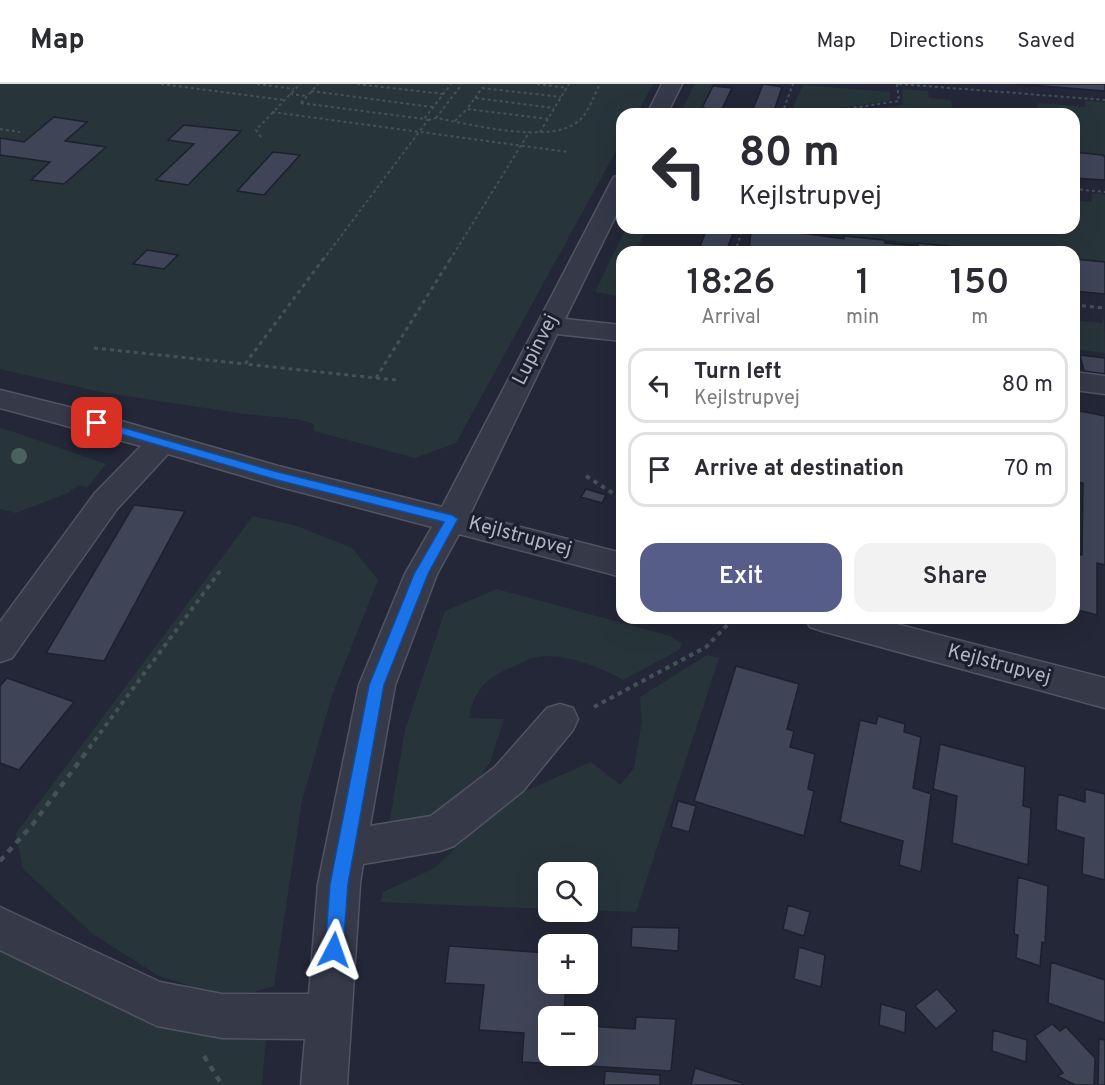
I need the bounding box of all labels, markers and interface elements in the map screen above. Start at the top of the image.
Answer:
text: Map [30,23,85,59]
text: Map [816,28,856,55]
text: Directions [889,28,984,55]
text: Saved [1017,28,1075,55]
text: 80 m [739,128,840,181]
icon: left [640,132,718,210]
text: Kejlstrupvej [739,180,882,214]
text: 18:26 [687,261,776,307]
text: 1 [856,261,870,307]
text: 150 [950,261,1009,307]
text: Arrival [701,305,761,331]
text: min [846,305,879,331]
text: m [971,305,988,331]
street label: Lupinvej [507,310,565,390]
text: Turn left [694,359,782,386]
icon: left [643,369,676,402]
text: 80 m [1002,372,1053,399]
text: Kejlstrupvej [694,386,800,412]
pin [71,397,122,448]
icon: arrive [80,406,113,439]
icon: arrive [643,453,676,486]
text: Arrive at destination [694,456,904,483]
text: 70 m [1004,456,1053,483]
street label: Kejlstrupvej [465,511,575,563]
button: Exit [640,543,842,612]
button: Share [854,543,1056,612]
street label: Kejlstrupvej [944,639,1054,691]
map controls [538,862,598,1066]
button: search [538,862,598,922]
position arrow [302,918,366,982]
button: + [538,934,598,994]
button: − [538,1006,598,1066]

